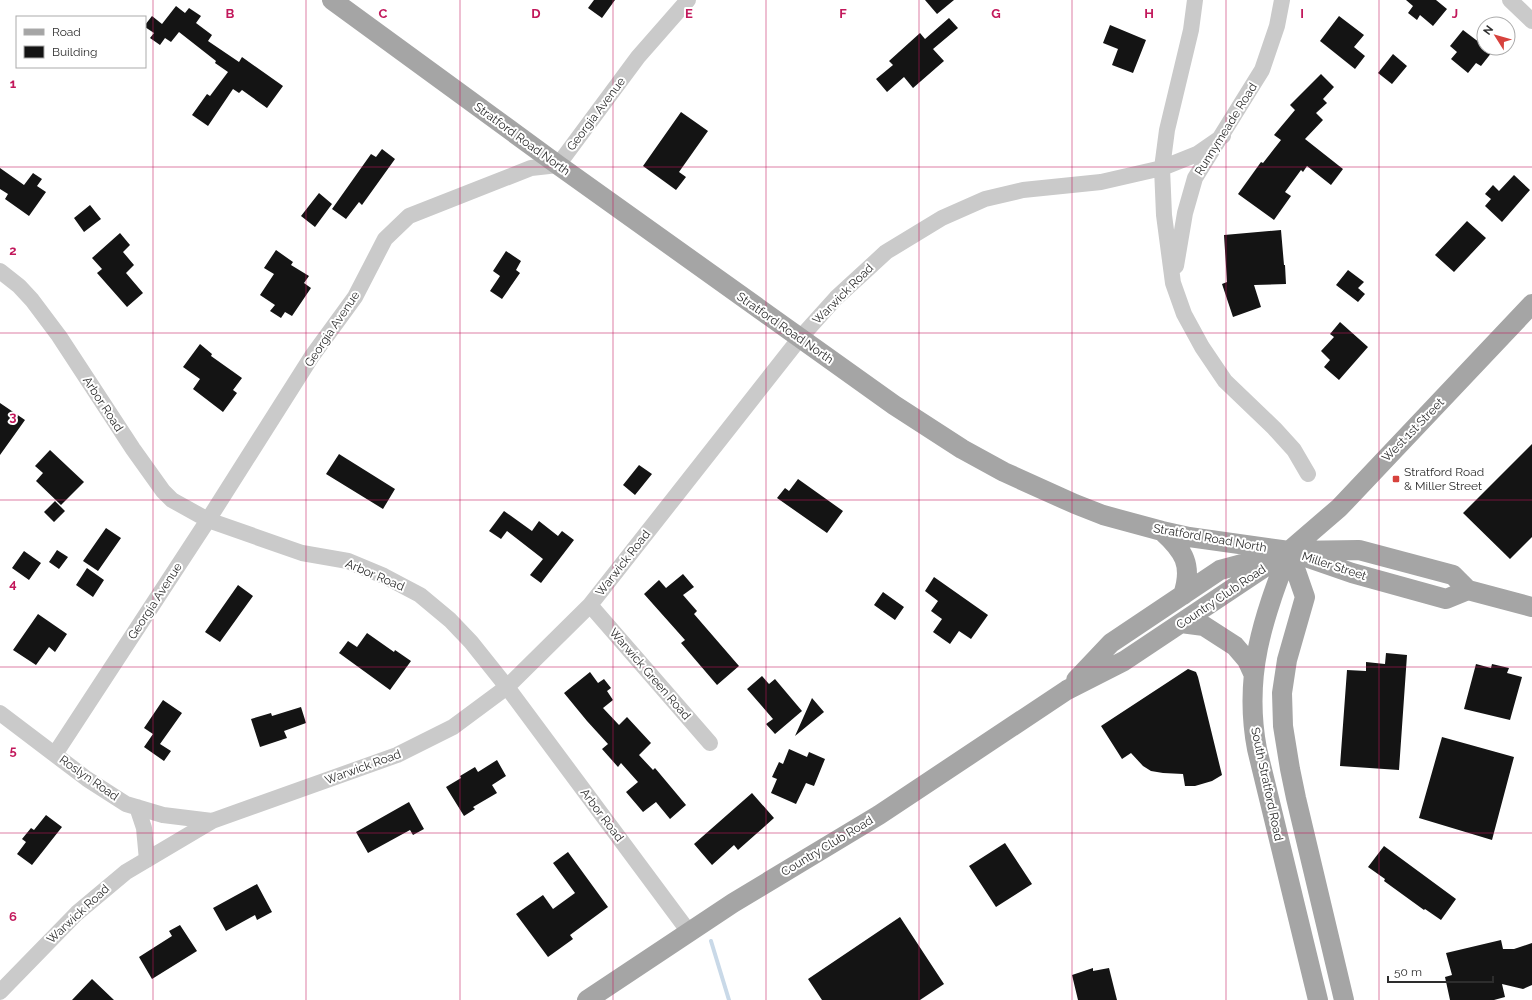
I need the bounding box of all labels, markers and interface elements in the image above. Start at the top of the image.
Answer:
text: B [226,6,235,21]
text: C [379,6,388,21]
text: D [531,6,541,21]
text: E [685,6,693,21]
text: F [839,6,847,21]
text: G [991,6,1001,21]
text: H [1144,6,1154,21]
text: I [1300,6,1304,21]
text: J [1452,6,1458,21]
legend [16,16,146,68]
north arrow [1476,16,1516,56]
text: N [1481,23,1496,38]
text: Road [52,25,81,39]
text: Building [52,45,98,59]
street label: Georgia Avenue [564,75,628,153]
text: 1 [10,76,17,91]
street label: Runnymeade Road [1192,80,1260,178]
street label: Stratford Road North [471,100,573,178]
text: 2 [9,243,17,258]
street label: Warwick Road [810,261,876,327]
street label: Georgia Avenue [302,289,362,369]
street label: Stratford Road North [734,289,836,367]
street label: Arbor Road [80,374,126,434]
street label: West 1st Street [1379,395,1447,465]
text: 3 [9,409,17,424]
place label: Stratford Road & Miller Street [1404,465,1484,493]
marker: Stratford Road & Miller Street [1391,474,1401,484]
street label: Stratford Road North [1152,521,1268,555]
street label: Warwick Road [593,527,653,599]
street label: Miller Street [1300,549,1368,583]
street label: Arbor Road [343,556,407,594]
street label: Georgia Avenue [125,560,185,642]
street label: Country Club Road [1174,562,1268,632]
text: 4 [9,576,17,591]
street label: Warwick Green Road [606,625,694,723]
street label: South Stratford Road [1248,726,1286,842]
text: 5 [9,743,17,758]
street label: Warwick Road [323,747,403,787]
street label: Roslyn Road [57,752,121,804]
street label: Arbor Road [578,786,626,844]
street label: Country Club Road [778,813,876,879]
street label: Warwick Road [44,882,112,946]
text: 6 [9,909,17,924]
scale bar [1388,958,1493,984]
text: 50 m [1394,965,1422,979]

